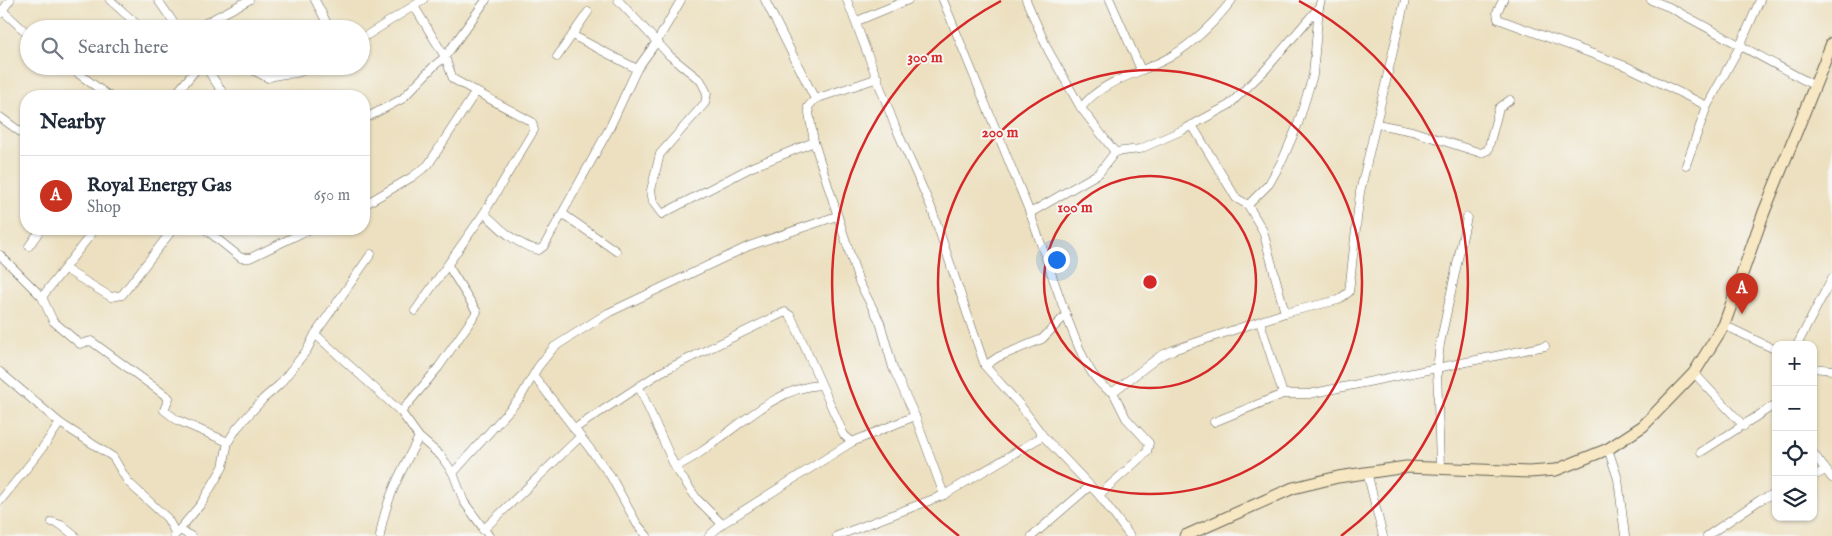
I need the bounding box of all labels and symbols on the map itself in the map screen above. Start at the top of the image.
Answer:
text: 300 m [907,48,943,67]
text: 200 m [982,123,1019,142]
text: 100 m [1057,198,1093,217]
your location [1044,247,1070,273]
centre of rings [1141,273,1159,291]
pin: A [1726,273,1758,314]

